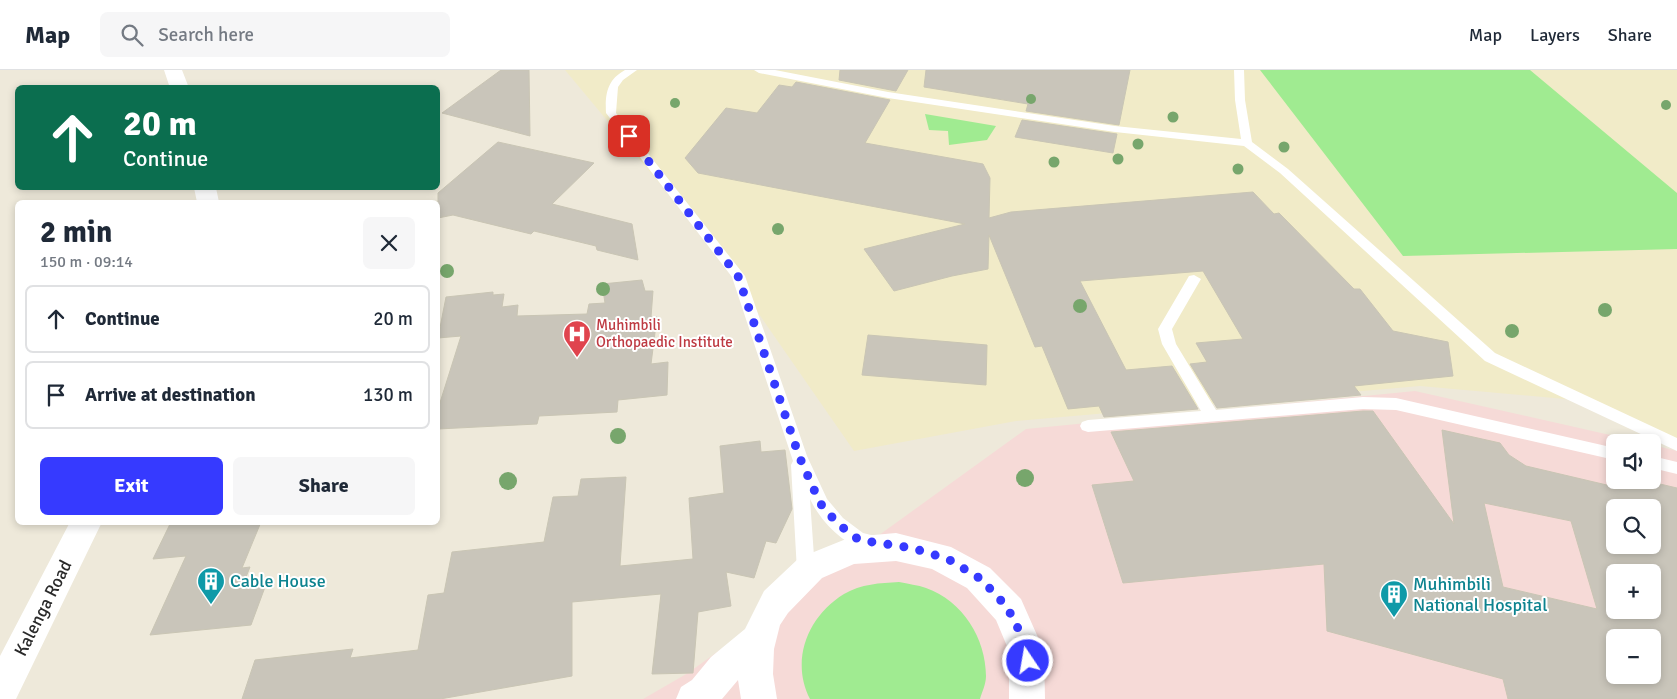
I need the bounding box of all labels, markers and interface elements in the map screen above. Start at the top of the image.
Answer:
search box [100,12,450,57]
text: Map [25,20,70,50]
icon: search [118,21,146,49]
text: Search here [158,23,254,47]
text: Map [1469,24,1502,46]
text: Layers [1530,24,1580,46]
text: Share [1608,24,1652,46]
text: 20 m [123,102,197,145]
icon: ahead [40,105,105,170]
pin [608,115,650,157]
icon: arrive [615,122,643,150]
text: Continue [123,145,208,172]
text: 2 min [40,214,112,251]
button: close [363,217,415,269]
text: 150 m · 09:14 [40,252,133,272]
icon: ahead [42,305,70,333]
text: Continue [85,307,160,331]
text: 20 m [373,307,413,331]
place label: Muhimbili Orthopaedic Institute [596,316,733,351]
hospital icon: Muhimbili Orthopaedic Institute [562,319,592,358]
icon: arrive [42,381,70,409]
text: Arrive at destination [85,383,256,407]
text: 130 m [363,383,413,407]
map controls [1606,434,1661,684]
button: sound [1606,434,1661,489]
button: Exit [40,457,223,515]
button: Share [233,457,415,515]
button: search [1606,499,1661,554]
street label: Kalenga Road [9,556,77,660]
button: + [1606,564,1661,619]
building icon: Cable House [196,566,226,605]
place label: Cable House [230,570,326,592]
place label: Muhimbili National Hospital [1413,573,1547,616]
building icon: Muhimbili National Hospital [1379,579,1409,618]
button: − [1606,629,1661,684]
position arrow [1001,634,1053,686]

